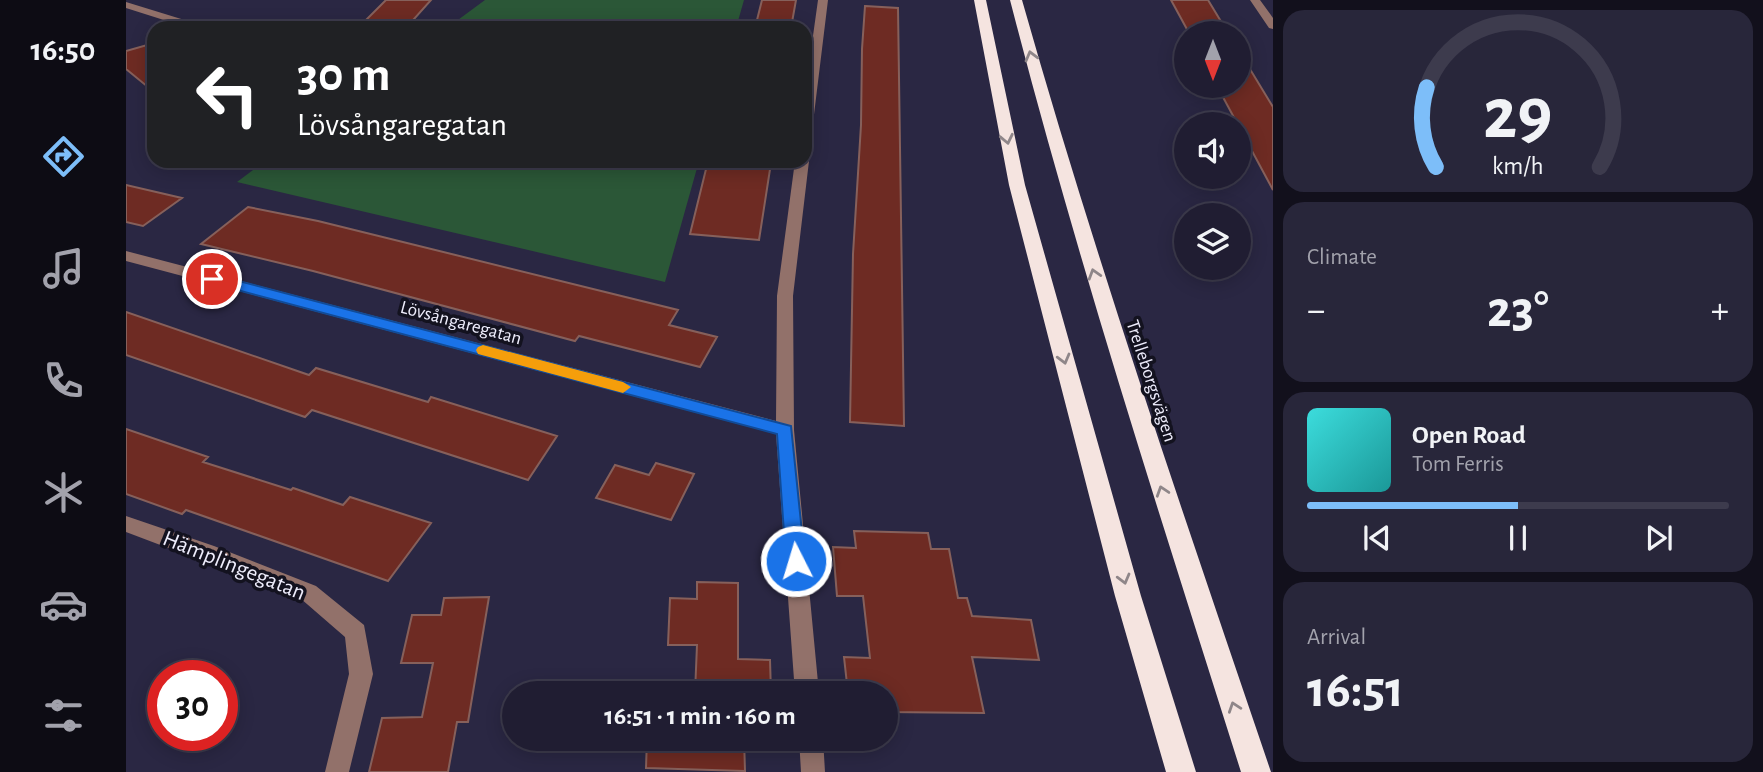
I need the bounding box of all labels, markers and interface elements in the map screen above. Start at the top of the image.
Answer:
north arrow [1174,21,1251,98]
map controls [1174,21,1251,280]
text: 16:50 [31,34,95,66]
icon: left [182,49,273,140]
one-way arrow [1024,50,1039,62]
text: 30 m [297,51,391,100]
text: 29 [1483,79,1553,152]
text: Lövsångaregatan [297,109,507,141]
button: sound [1174,112,1251,189]
icon: directions [39,132,88,181]
one-way arrow [999,133,1014,145]
text: km/h [1492,154,1544,179]
button: layers [1174,203,1251,280]
icon: music [39,244,88,293]
text: Climate [1307,246,1377,269]
pin [182,249,242,309]
icon: arrive [193,260,231,298]
one-way arrow [1087,269,1102,281]
text: 23° [1487,284,1549,336]
text: − [1307,292,1325,330]
text: + [1711,292,1729,330]
street label: Lövsångaregatan [398,298,524,348]
street label: Trelleborgsvägen [1122,318,1180,444]
one-way arrow [1056,353,1070,365]
icon: phone [39,356,88,405]
text: Open Road [1412,422,1526,448]
text: Tom Ferris [1412,453,1504,476]
icon: climate [39,468,88,517]
one-way arrow [1156,486,1171,498]
icon: previous [1358,519,1396,557]
icon: pause [1499,519,1537,557]
icon: next [1640,519,1678,557]
position arrow [759,524,833,598]
street label: Hämplingegatan [159,527,309,605]
one-way arrow [1115,573,1130,585]
icon: car [39,580,88,629]
text: Arrival [1307,626,1366,649]
speed limit sign: 30 [147,660,238,751]
text: 16:51 [1307,664,1404,716]
icon: filters [39,691,88,740]
one-way arrow [1228,702,1242,714]
text: 16:51 · 1 min · 160 m [604,703,796,729]

